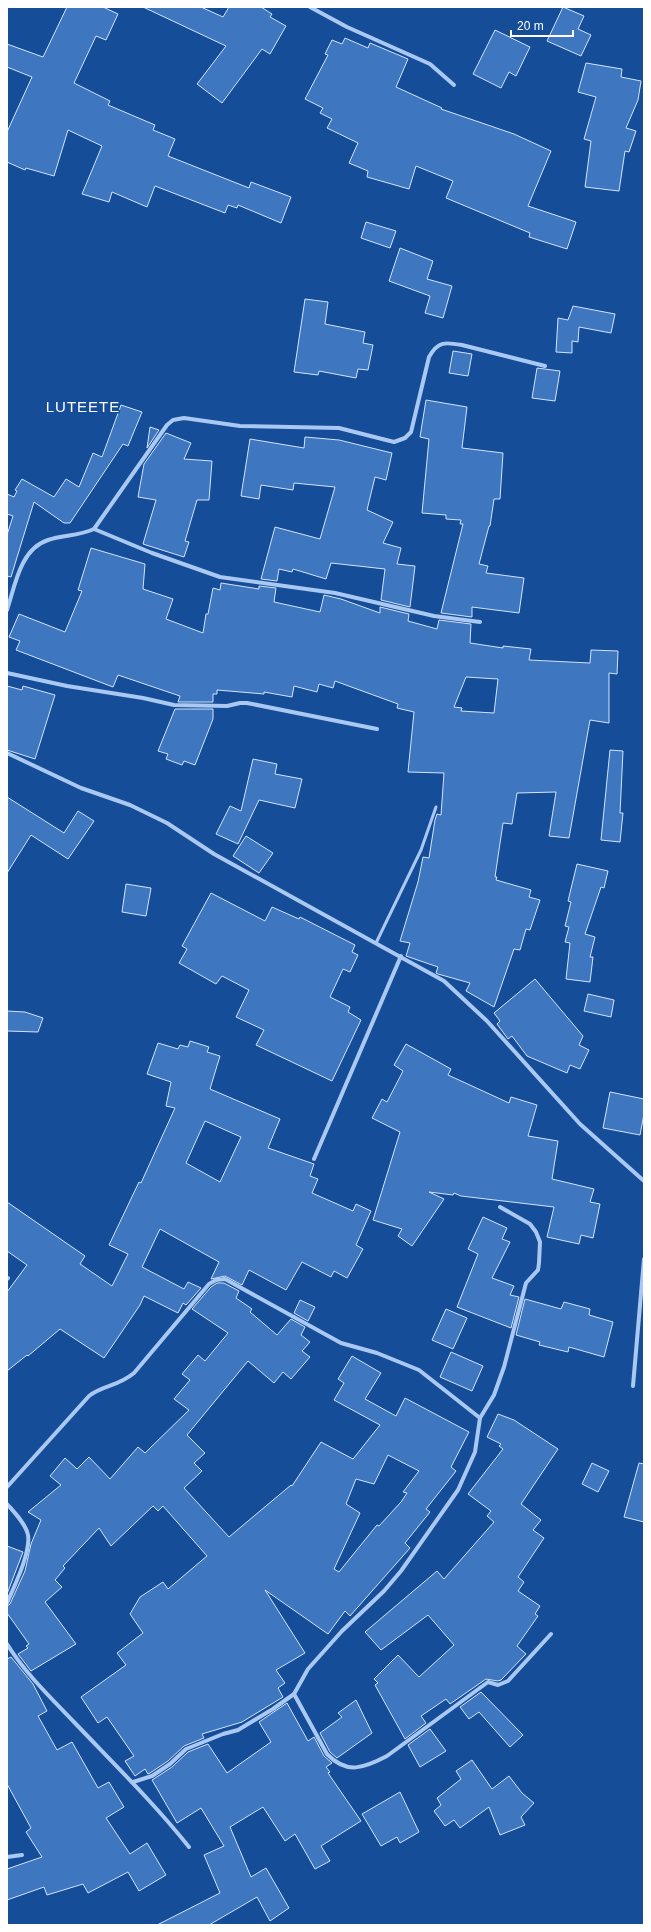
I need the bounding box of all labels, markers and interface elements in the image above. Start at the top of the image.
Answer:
scale bar [511,12,573,38]
text: 20 m [517,19,544,33]
district label: LUTEETE [46,398,120,415]

